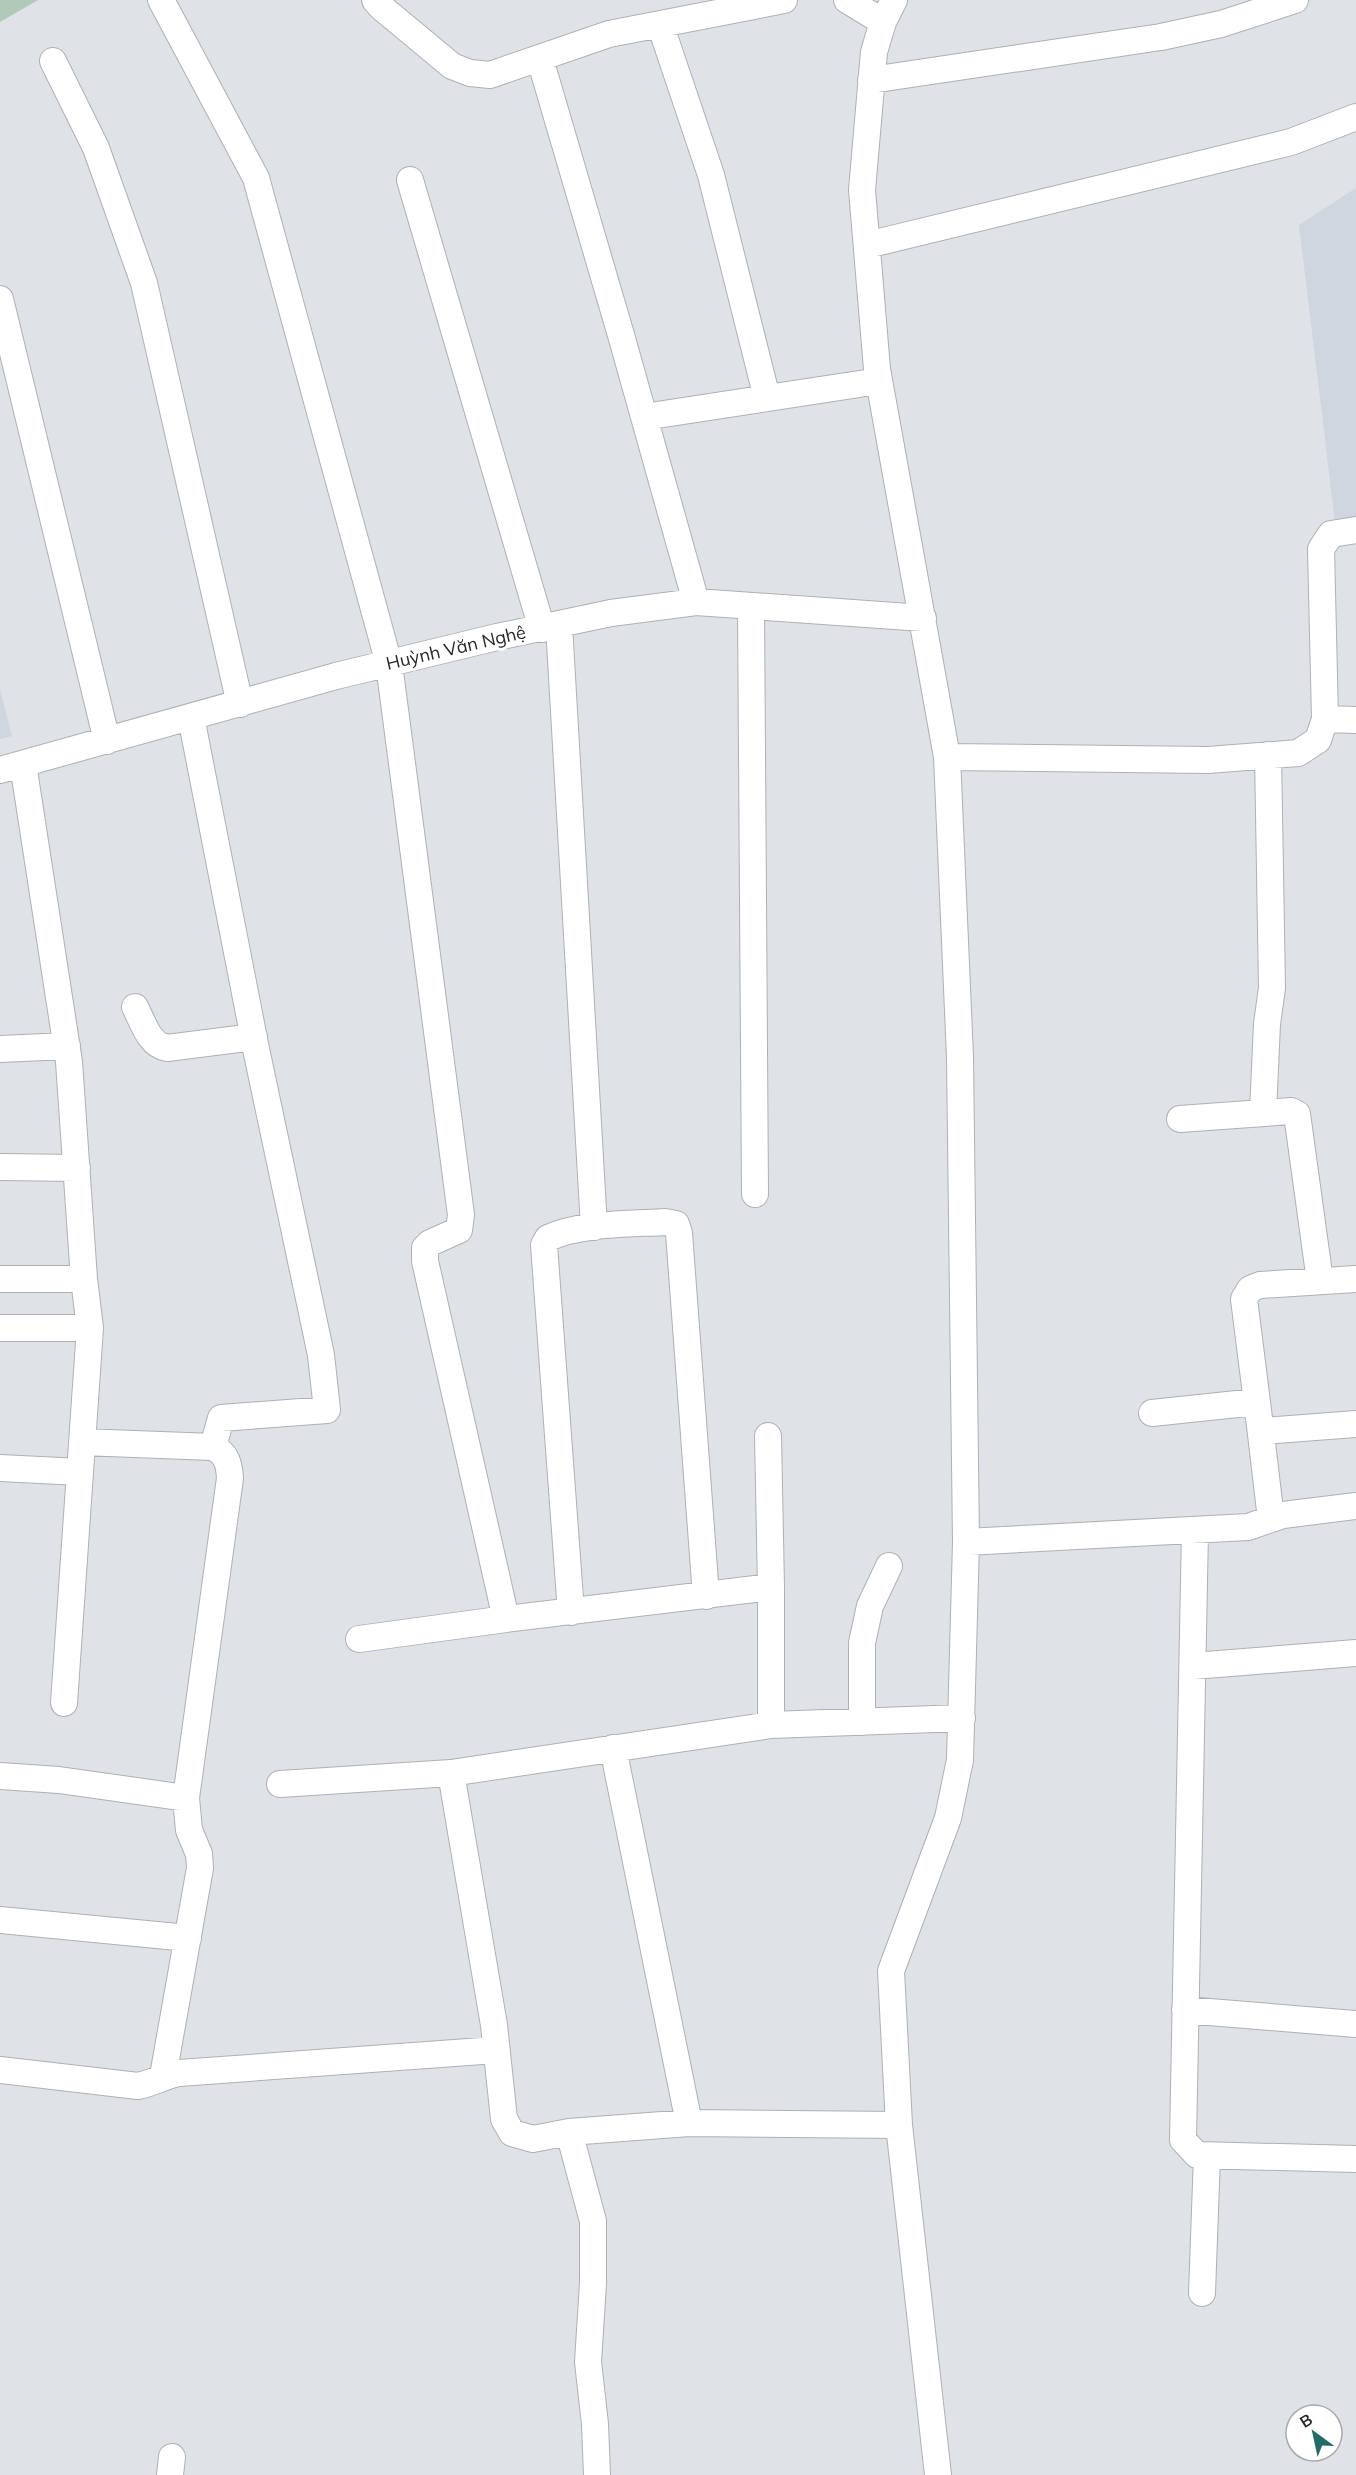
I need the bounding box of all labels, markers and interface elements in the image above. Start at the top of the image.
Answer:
street label: Huỳnh Văn Nghệ [384,620,528,675]
north arrow [1284,2403,1344,2463]
text: B [1296,2409,1316,2432]

